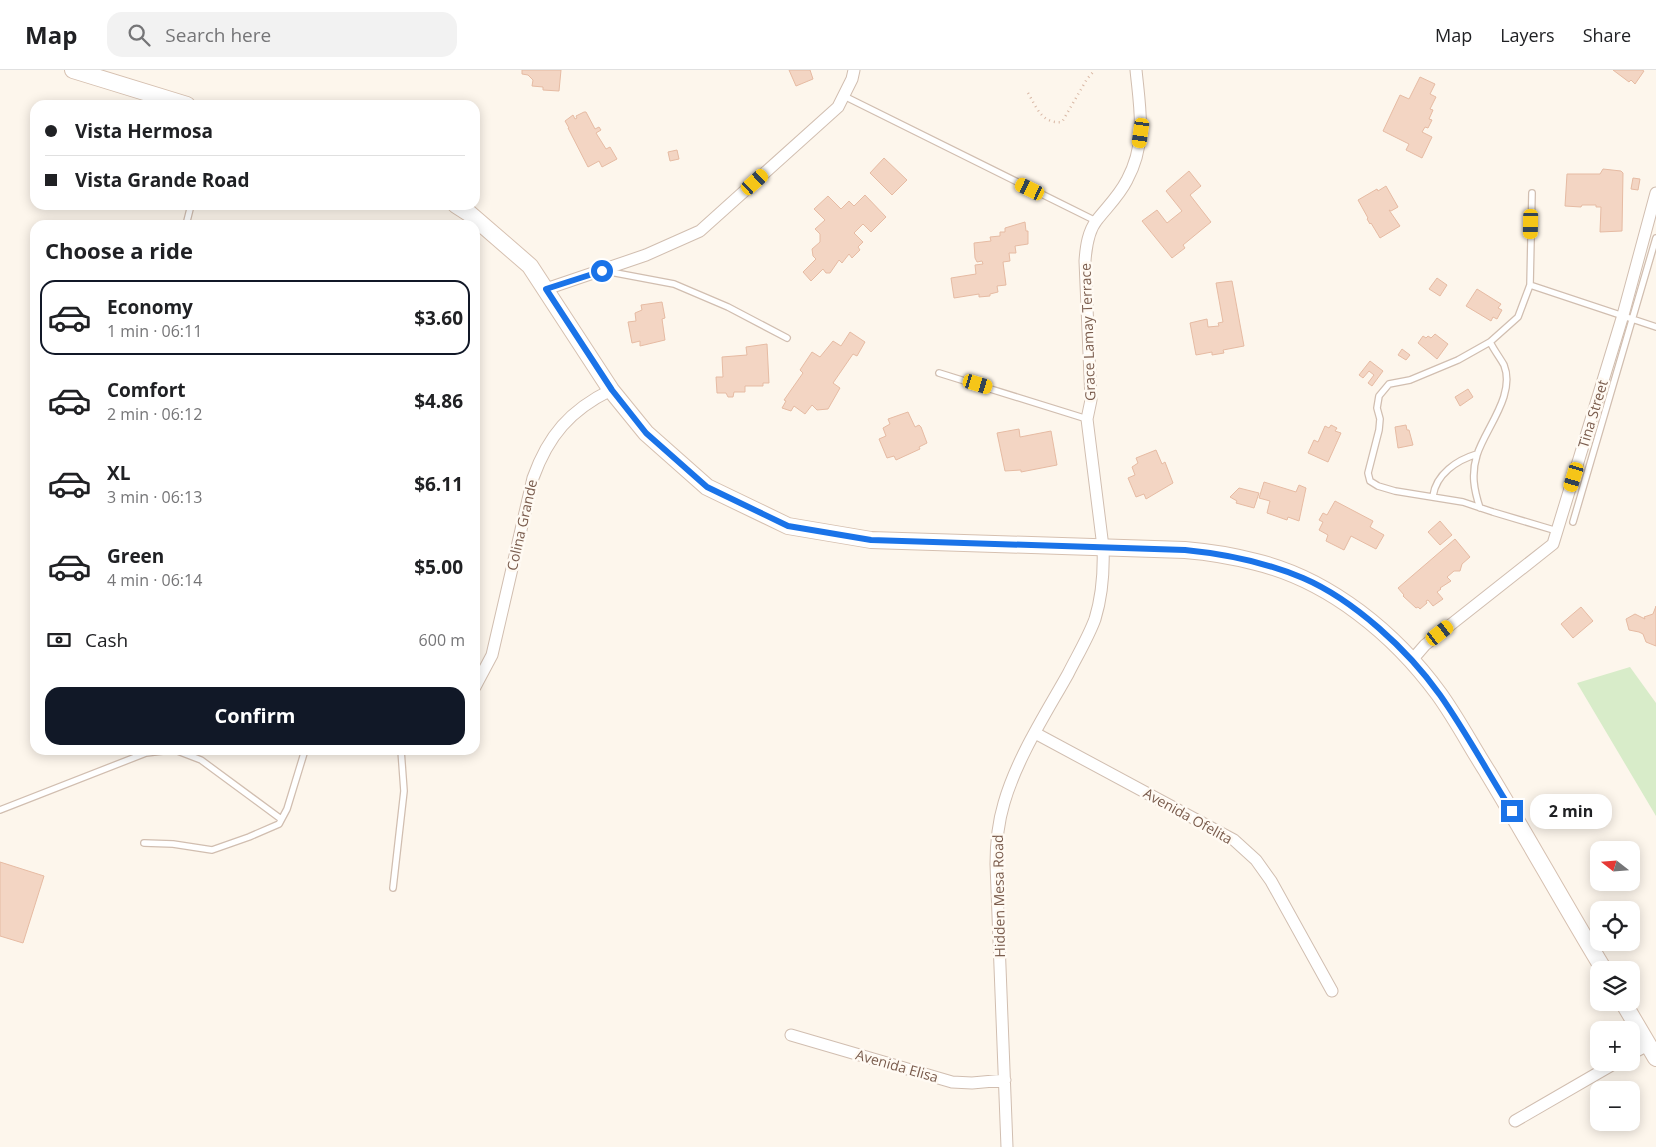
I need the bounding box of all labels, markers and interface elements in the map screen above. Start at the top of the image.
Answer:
search box [107,12,457,57]
text: Map [25,18,77,51]
icon: search [125,21,153,49]
text: Search here [165,22,271,48]
text: Map [1435,23,1472,47]
text: Layers [1500,23,1555,47]
text: Share [1583,23,1631,47]
car [1131,117,1150,149]
text: Vista Hermosa [75,118,213,144]
car [738,166,771,198]
text: Vista Grande Road [75,167,250,193]
car [1013,176,1046,202]
car [1523,209,1538,239]
text: Choose a ride [45,235,193,265]
route start [591,260,613,282]
street label: Grace Lamay Terrace [1076,263,1099,401]
text: Economy [107,294,193,320]
icon: car [47,295,92,340]
text: $3.60 [414,305,463,331]
text: 1 min · 06:11 [107,320,202,342]
car [961,372,994,396]
text: Comfort [107,377,186,403]
street label: Tina Street [1573,377,1612,450]
icon: car [47,378,92,423]
text: $4.86 [414,388,463,414]
text: 2 min · 06:12 [107,403,202,425]
text: XL [107,460,130,486]
car [1562,460,1585,494]
icon: car [47,461,92,506]
text: $6.11 [414,471,463,497]
street label: Colina Grande [502,477,541,572]
text: 3 min · 06:13 [107,486,202,508]
text: Green [107,543,164,569]
icon: car [47,544,92,589]
text: $5.00 [414,554,463,580]
text: 4 min · 06:14 [107,569,202,591]
car [1423,618,1456,648]
icon: cash [45,626,73,654]
text: Cash [85,627,128,653]
text: 600 m [419,629,465,651]
button: Confirm [45,687,465,745]
street label: Avenida Ofelita [1140,783,1236,848]
callout: 2 min [1530,794,1612,828]
route end [1501,800,1523,822]
text: 2 min [1549,800,1593,822]
street label: Hidden Mesa Road [988,834,1009,958]
north arrow [1590,841,1640,891]
map controls [1590,841,1640,1131]
button: locate [1590,901,1640,951]
button: layers [1590,961,1640,1011]
button: + [1590,1021,1640,1071]
street label: Avenida Elisa [854,1045,941,1086]
button: − [1590,1081,1640,1131]

